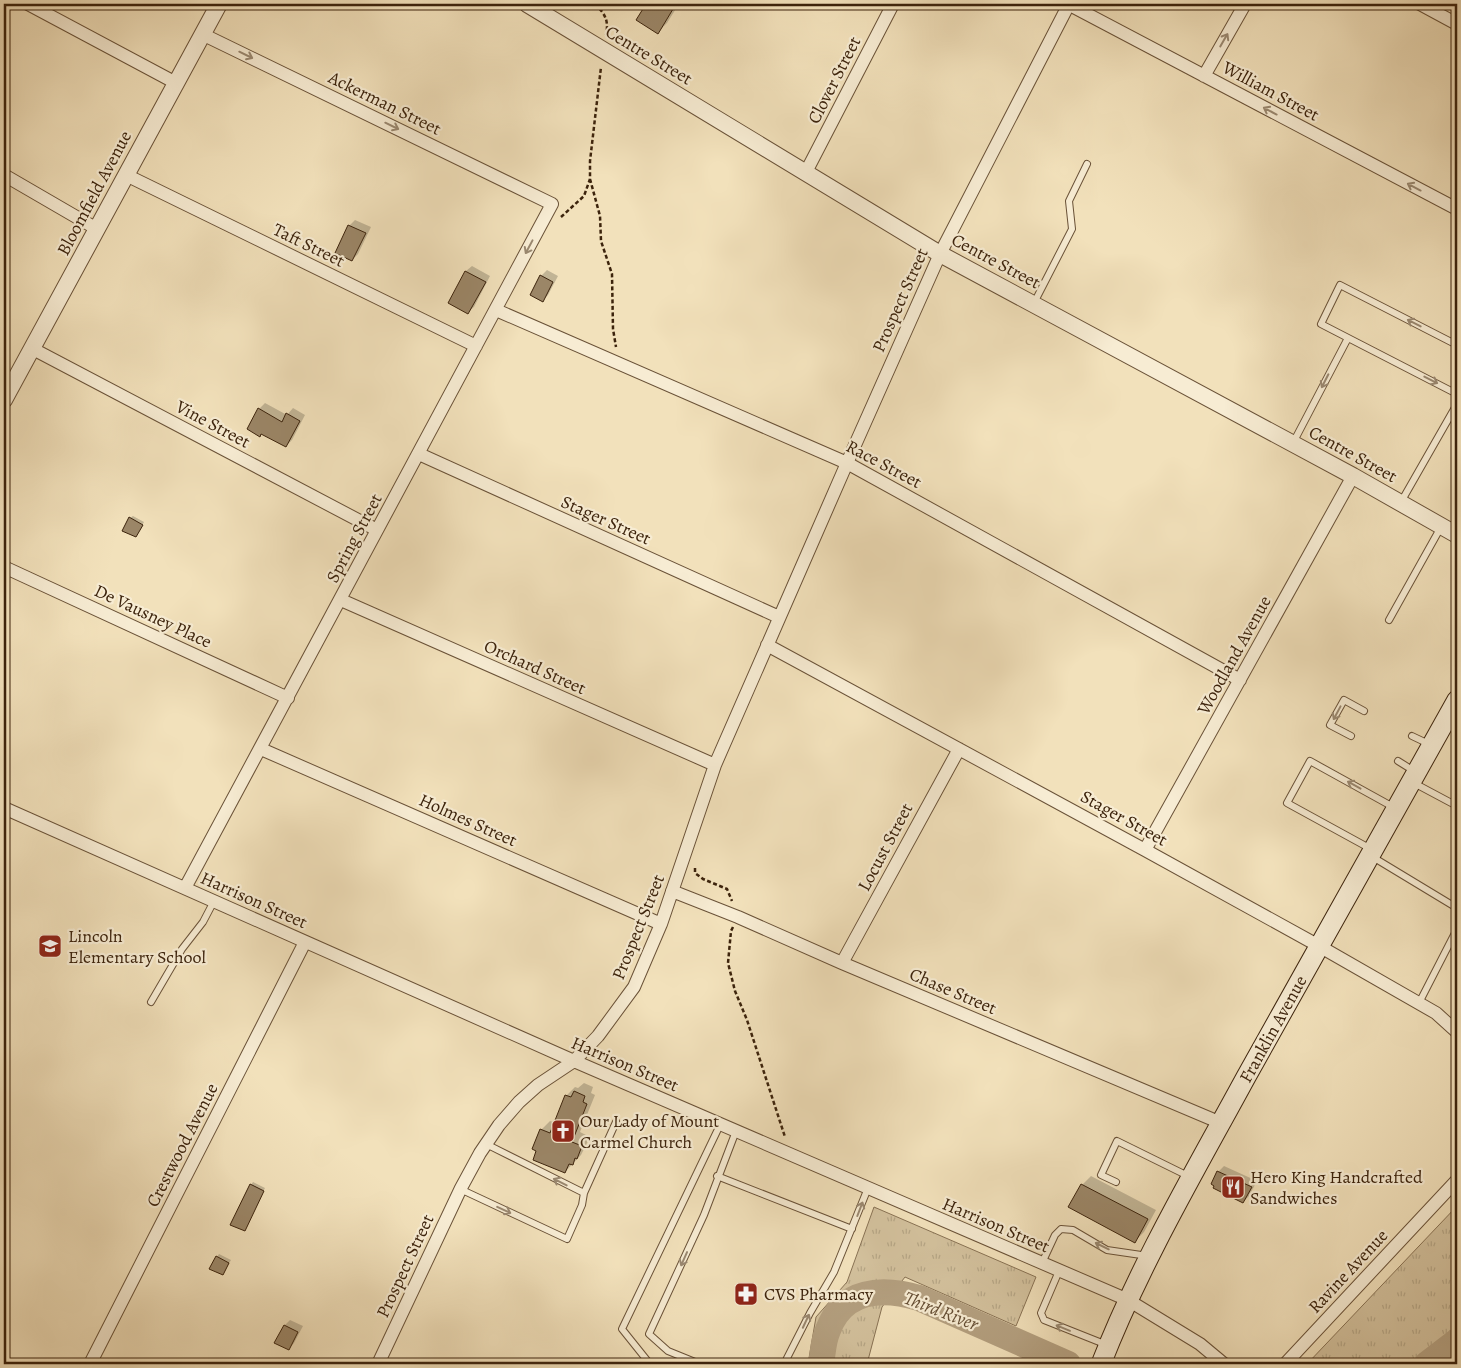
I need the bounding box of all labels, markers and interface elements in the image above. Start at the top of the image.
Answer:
street label: Centre Street [601,20,697,90]
street label: Clover Street [802,32,866,128]
one-way arrow [1220,33,1230,47]
one-way arrow [238,51,253,60]
street label: William Street [1218,55,1324,127]
street label: Ackerman Street [324,65,445,141]
one-way arrow [1263,106,1278,116]
one-way arrow [384,122,399,131]
street label: Bloomfield Avenue [51,126,137,260]
one-way arrow [1407,181,1422,191]
street label: Taft Street [269,217,349,273]
street label: Centre Street [947,228,1045,294]
one-way arrow [524,239,533,254]
street label: Prospect Street [866,244,934,356]
one-way arrow [1407,318,1422,327]
one-way arrow [1320,373,1329,388]
one-way arrow [1423,376,1438,385]
street label: Vine Street [171,394,254,454]
street label: Centre Street [1305,420,1401,488]
street label: Race Street [842,434,926,494]
street label: Spring Street [320,489,388,587]
street label: Stager Street [557,490,655,550]
street label: De Vausney Place [90,578,216,654]
street label: Woodland Avenue [1191,591,1277,720]
street label: Orchard Street [480,634,590,700]
one-way arrow [1332,705,1342,720]
one-way arrow [1346,780,1361,790]
street label: Stager Street [1076,784,1172,852]
street label: Holmes Street [415,788,521,852]
street label: Locust Street [852,799,918,895]
street label: Harrison Street [197,866,311,934]
street label: Prospect Street [606,871,670,983]
place label: Lincoln Elementary School [68,924,206,969]
school or university icon: Lincoln Elementary School [37,933,63,959]
street label: Chase Street [906,962,1000,1020]
street label: Franklin Avenue [1234,971,1312,1087]
street label: Harrison Street [568,1031,682,1097]
street label: Crestwood Avenue [140,1079,224,1211]
place label: Our Lady of Mount Carmel Church [580,1109,719,1154]
church icon: Our Lady of Mount Carmel Church [550,1118,576,1144]
place label: Hero King Handcrafted Sandwiches [1250,1165,1423,1210]
restaurant icon: Hero King Handcrafted Sandwiches [1220,1174,1246,1200]
one-way arrow [552,1177,567,1187]
street label: Harrison Street [939,1192,1053,1258]
one-way arrow [856,1201,865,1216]
one-way arrow [496,1206,511,1215]
street label: Prospect Street [371,1210,439,1322]
street label: Ravine Avenue [1303,1224,1393,1318]
one-way arrow [1095,1241,1110,1250]
one-way arrow [678,1251,688,1266]
pharmacy icon: CVS Pharmacy [733,1281,759,1307]
place label: CVS Pharmacy [764,1282,874,1306]
water label: Third River [900,1285,983,1338]
one-way arrow [802,1314,811,1329]
one-way arrow [1056,1323,1071,1333]

